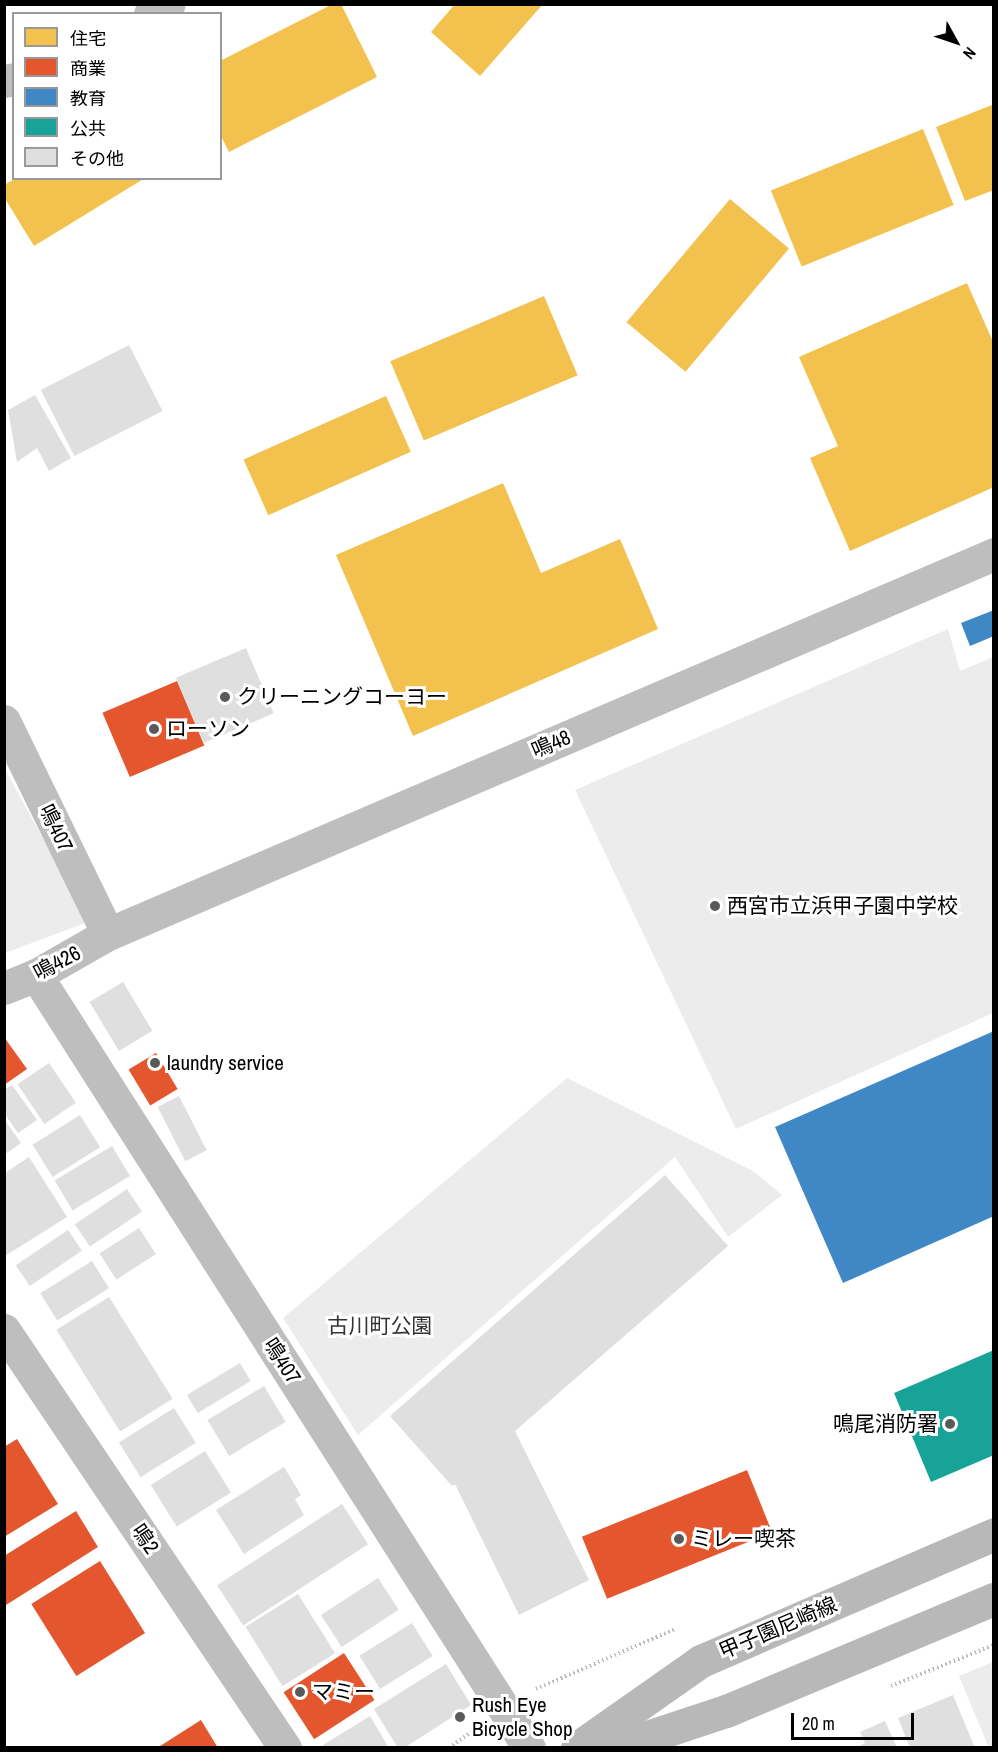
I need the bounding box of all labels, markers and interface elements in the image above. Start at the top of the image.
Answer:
legend [12,12,222,180]
north arrow [926,12,986,72]
text: 住宅 [70,26,106,51]
text: N [958,43,981,64]
text: 商業 [70,56,106,81]
text: 教育 [70,86,106,111]
text: 公共 [70,116,106,141]
text: その他 [70,146,124,171]
place label: クリーニングコーヨー [237,684,447,710]
marker: クリーニングコーヨー [218,690,232,704]
place label: ローソン [166,716,250,742]
marker: ローソン [147,722,161,736]
street label: 鳴48 [528,725,574,763]
street label: 鳴407 [34,800,78,856]
place label: 西宮市立浜甲子園中学校 [727,893,958,919]
marker: 西宮市立浜甲子園中学校 [708,899,722,913]
street label: 鳴426 [29,940,85,986]
place label: laundry service [167,1050,284,1076]
marker: laundry service [148,1056,162,1070]
park label: 古川町公園 [328,1313,432,1339]
street label: 鳴407 [258,1333,306,1389]
place label: 鳴尾消防署 [833,1411,938,1437]
marker: 鳴尾消防署 [943,1417,957,1431]
street label: 鳴2 [126,1519,164,1559]
place label: ミレー喫茶 [691,1526,796,1552]
marker: ミレー喫茶 [672,1532,686,1546]
street label: 甲子園尼崎線 [715,1592,841,1664]
place label: マミー [312,1679,375,1705]
marker: マミー [293,1685,307,1699]
place label: Rush Eye Bicycle Shop [472,1692,573,1742]
scale bar [794,1701,917,1739]
marker: Rush Eye Bicycle Shop [453,1710,467,1724]
text: 20 m [802,1711,835,1736]

